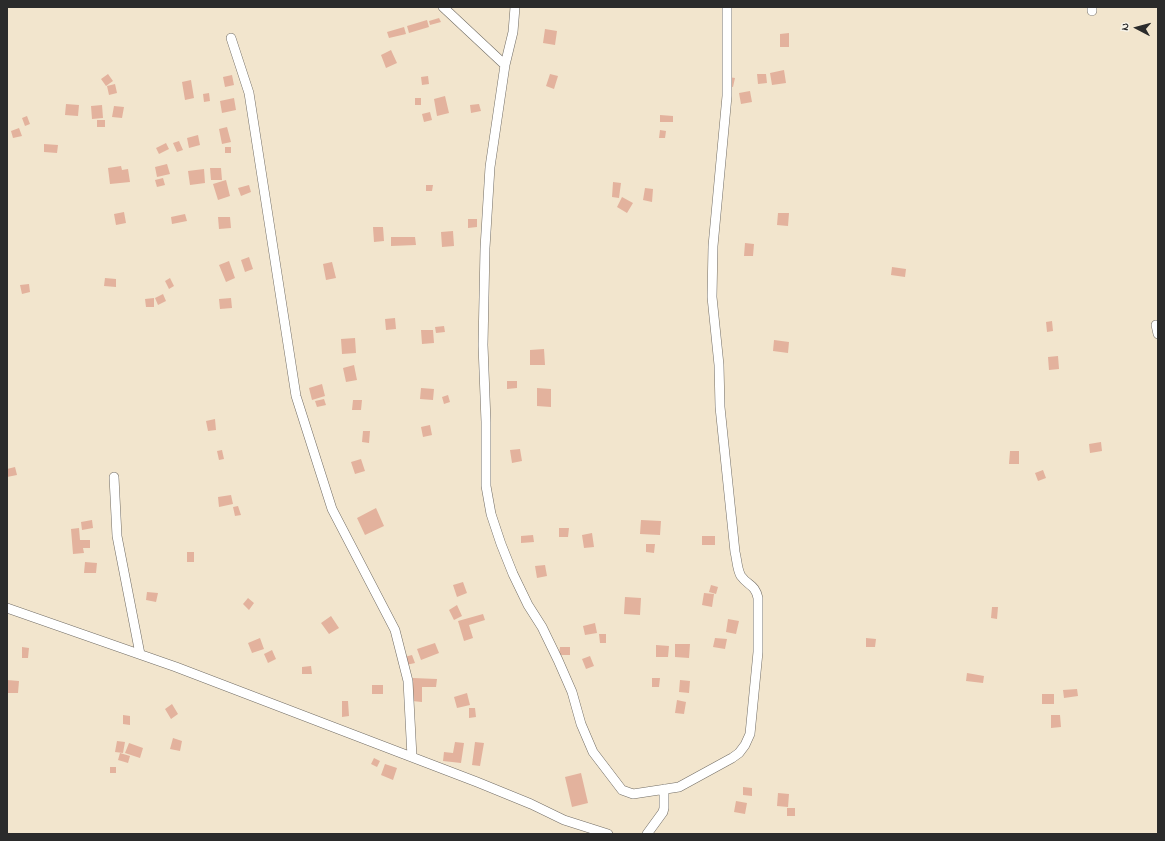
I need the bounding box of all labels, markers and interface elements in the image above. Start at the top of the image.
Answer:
north arrow [1117,8,1157,48]
text: N [1117,22,1133,31]

